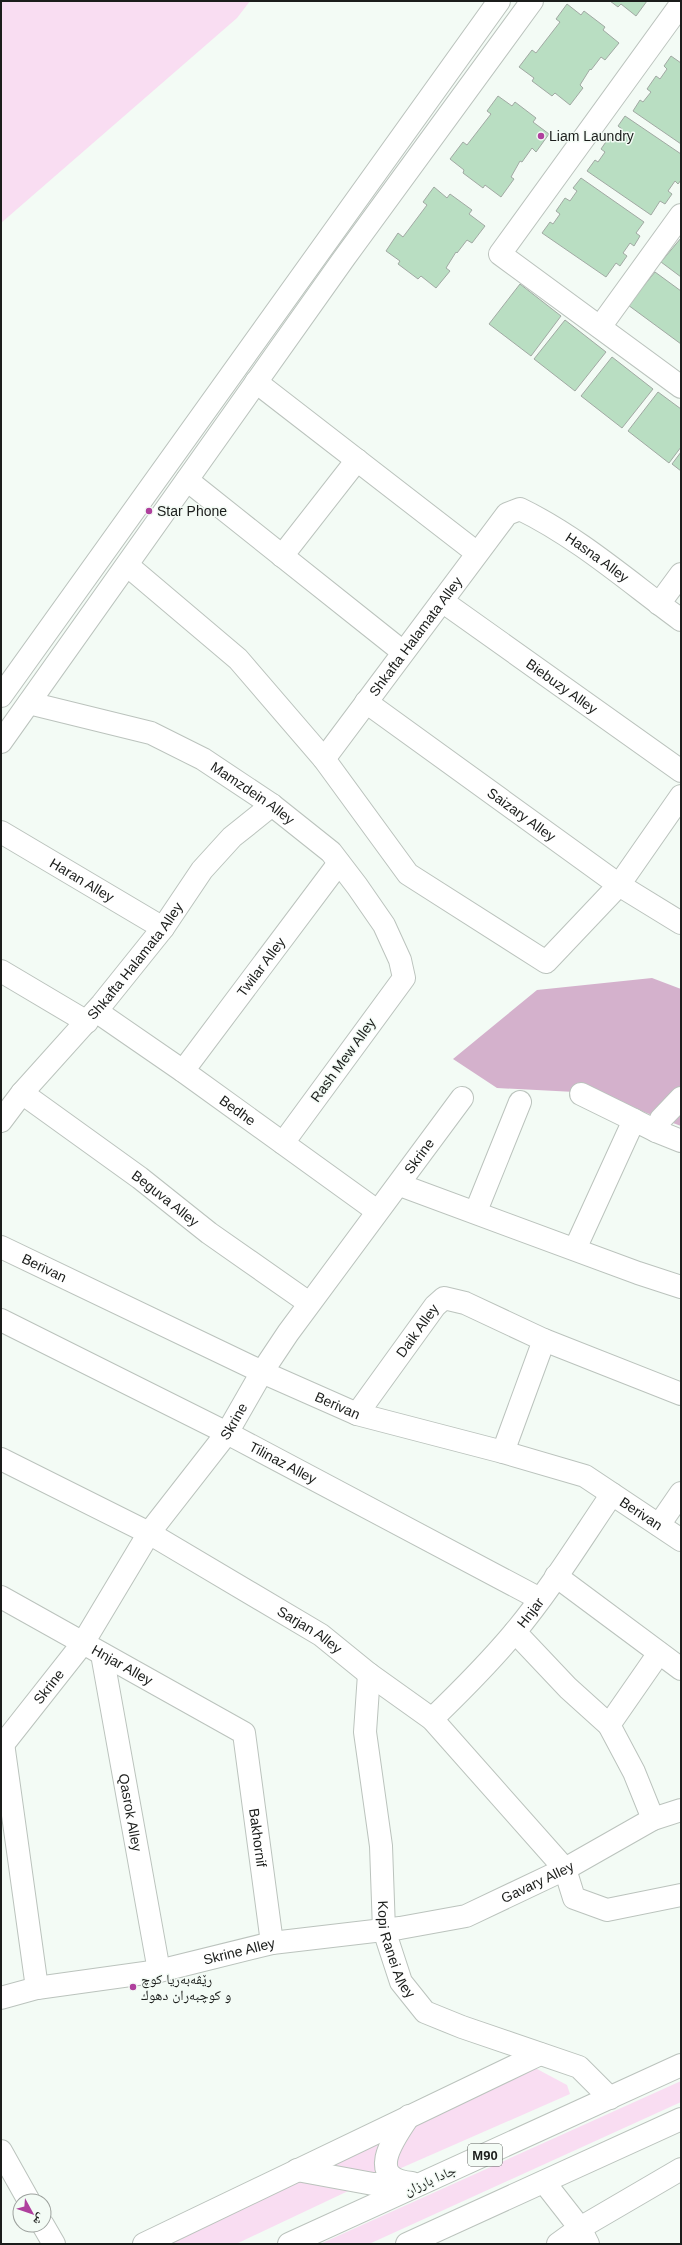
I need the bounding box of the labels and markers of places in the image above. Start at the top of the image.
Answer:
place label: Liam Laundry [549,128,634,144]
marker: Liam Laundry [536,131,546,141]
place label: Star Phone [157,503,227,519]
marker: Star Phone [144,506,154,516]
place label: رێڤه‌به‌ریا كوچ و كوچبه‌ران دهوك [141,1971,231,2004]
marker: رێڤه‌به‌ریا كوچ و كوچبه‌ران دهوك [128,1982,138,1992]

